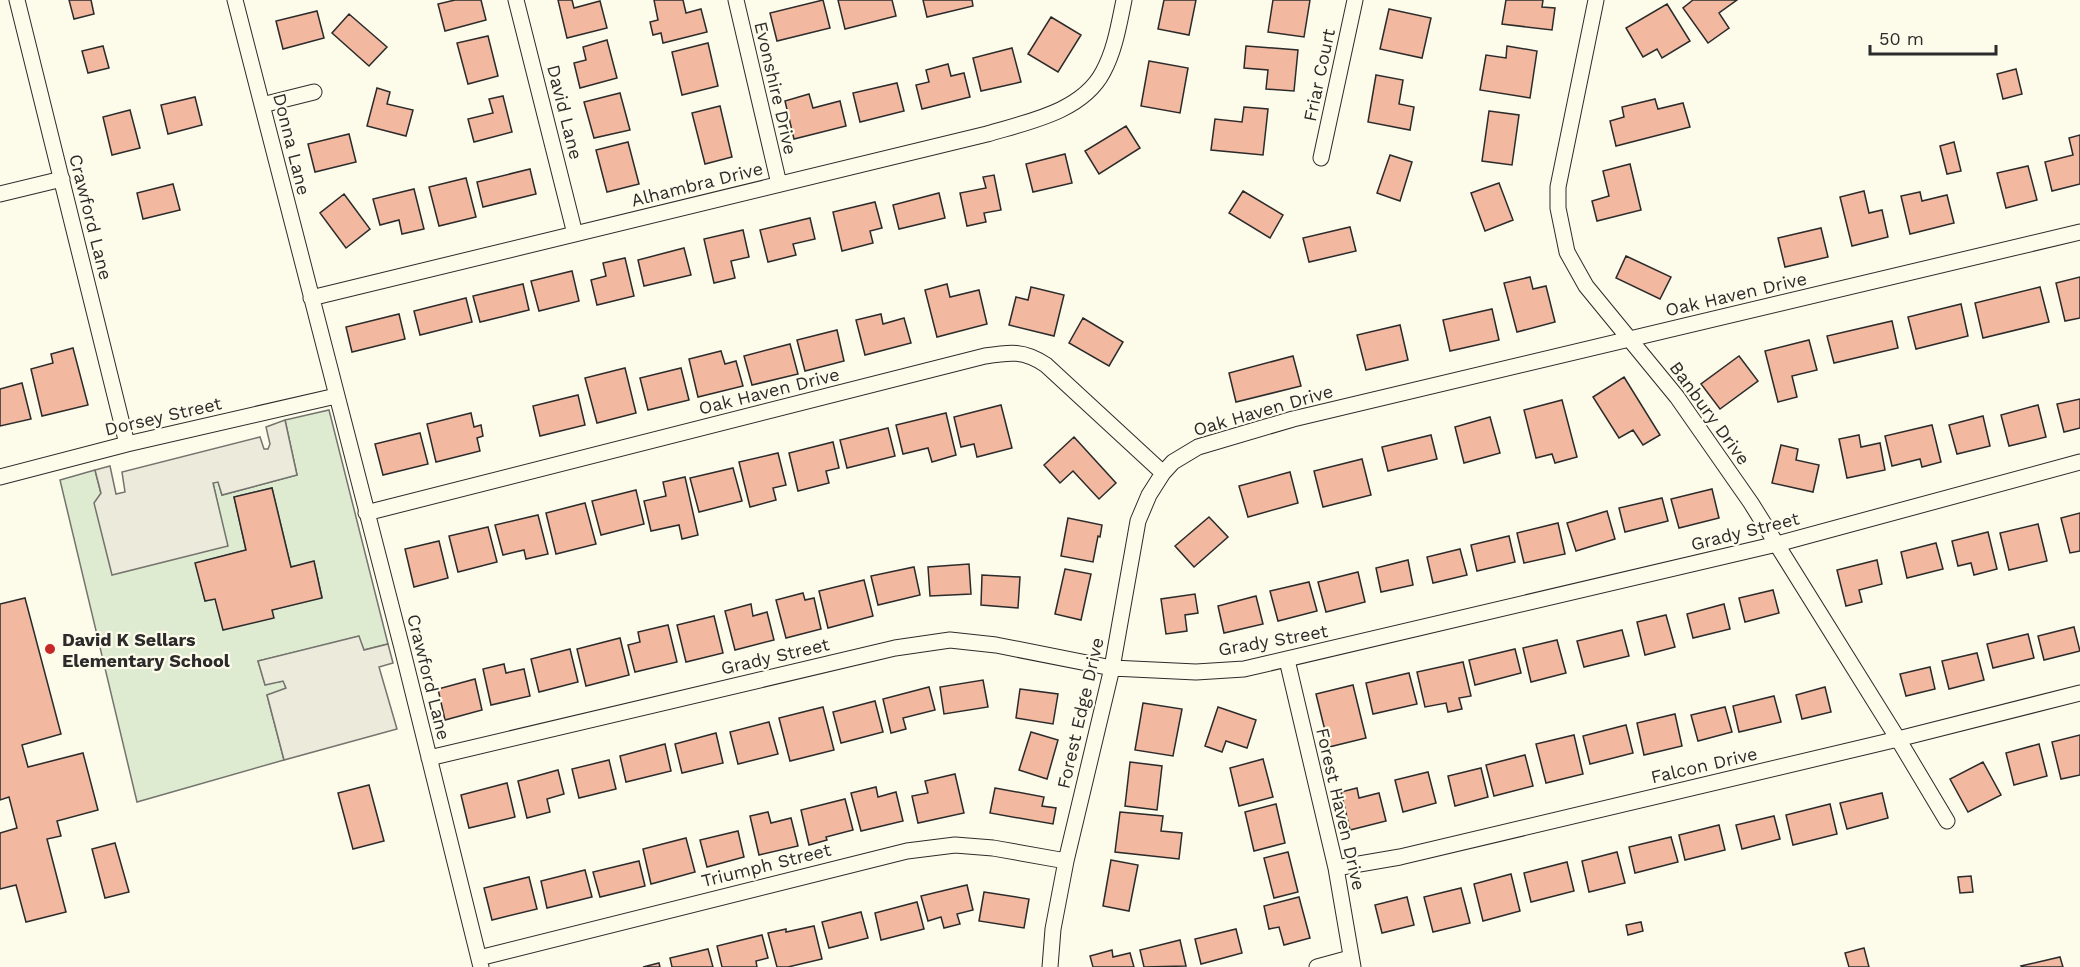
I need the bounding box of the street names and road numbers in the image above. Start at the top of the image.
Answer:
street label: Evonshire Drive [750,19,802,157]
street label: Friar Court [1299,26,1339,123]
street label: David Lane [543,62,587,162]
street label: Donna Lane [269,91,315,197]
street label: Crawford Lane [65,152,117,282]
street label: Alhambra Drive [629,157,765,211]
street label: Oak Haven Drive [1663,268,1809,320]
street label: Banbury Drive [1665,357,1755,469]
street label: Oak Haven Drive [696,363,842,419]
street label: Oak Haven Drive [1191,380,1335,440]
street label: Dorsey Street [102,392,224,440]
street label: Grady Street [1689,507,1802,555]
street label: Crawford Lane [403,612,455,742]
street label: Grady Street [1217,620,1330,660]
street label: Grady Street [719,633,832,679]
street label: Forest Edge Drive [1052,635,1108,791]
street label: Forest Haven Drive [1312,726,1370,892]
street label: Falcon Drive [1649,743,1759,787]
street label: Triumph Street [699,839,833,891]

